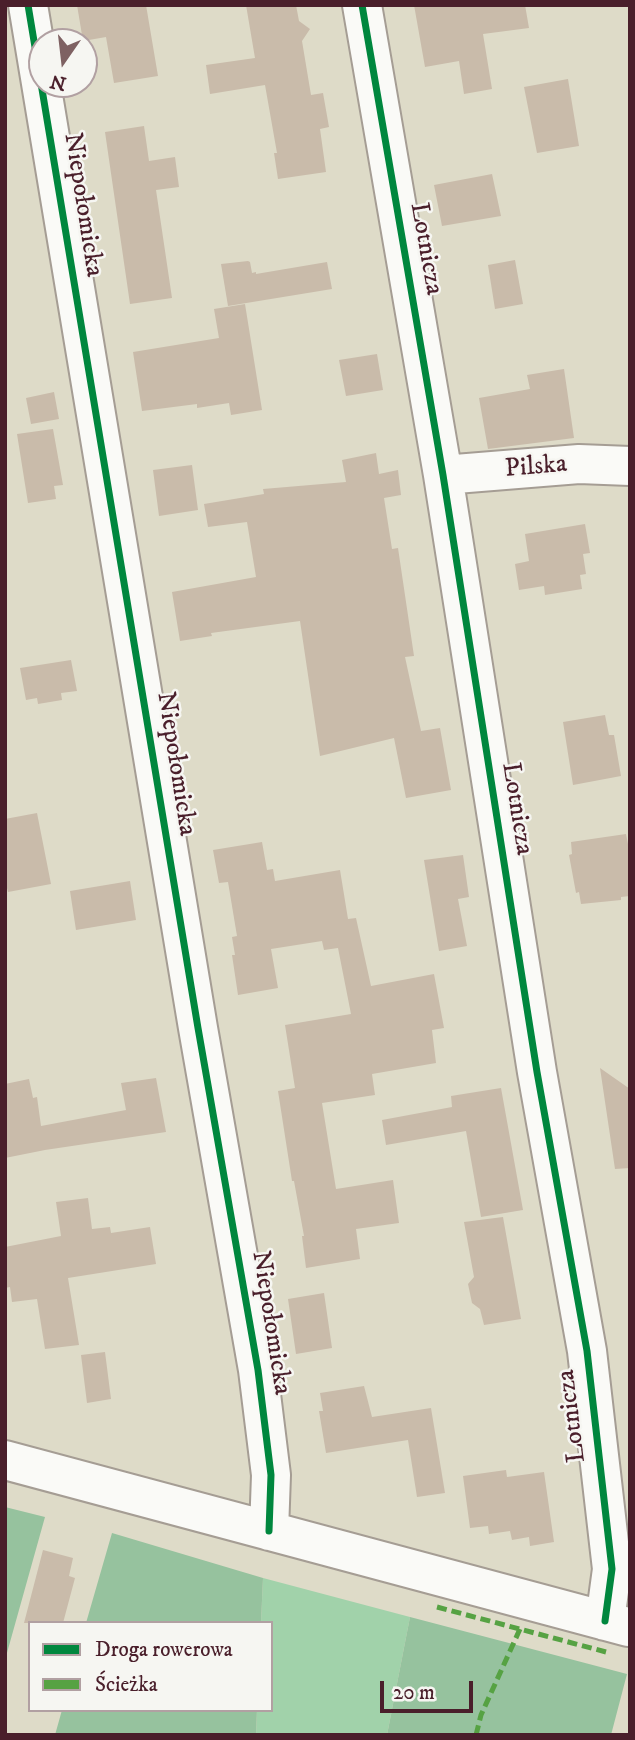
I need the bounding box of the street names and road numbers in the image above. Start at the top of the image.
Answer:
street label: Niepołomicka [55,131,109,279]
street label: Lotnicza [402,200,448,298]
street label: Pilska [504,450,568,486]
street label: Niepołomicka [148,690,202,838]
street label: Lotnicza [493,760,539,858]
street label: Niepołomicka [243,1249,297,1397]
street label: Lotnicza [552,1368,594,1464]

